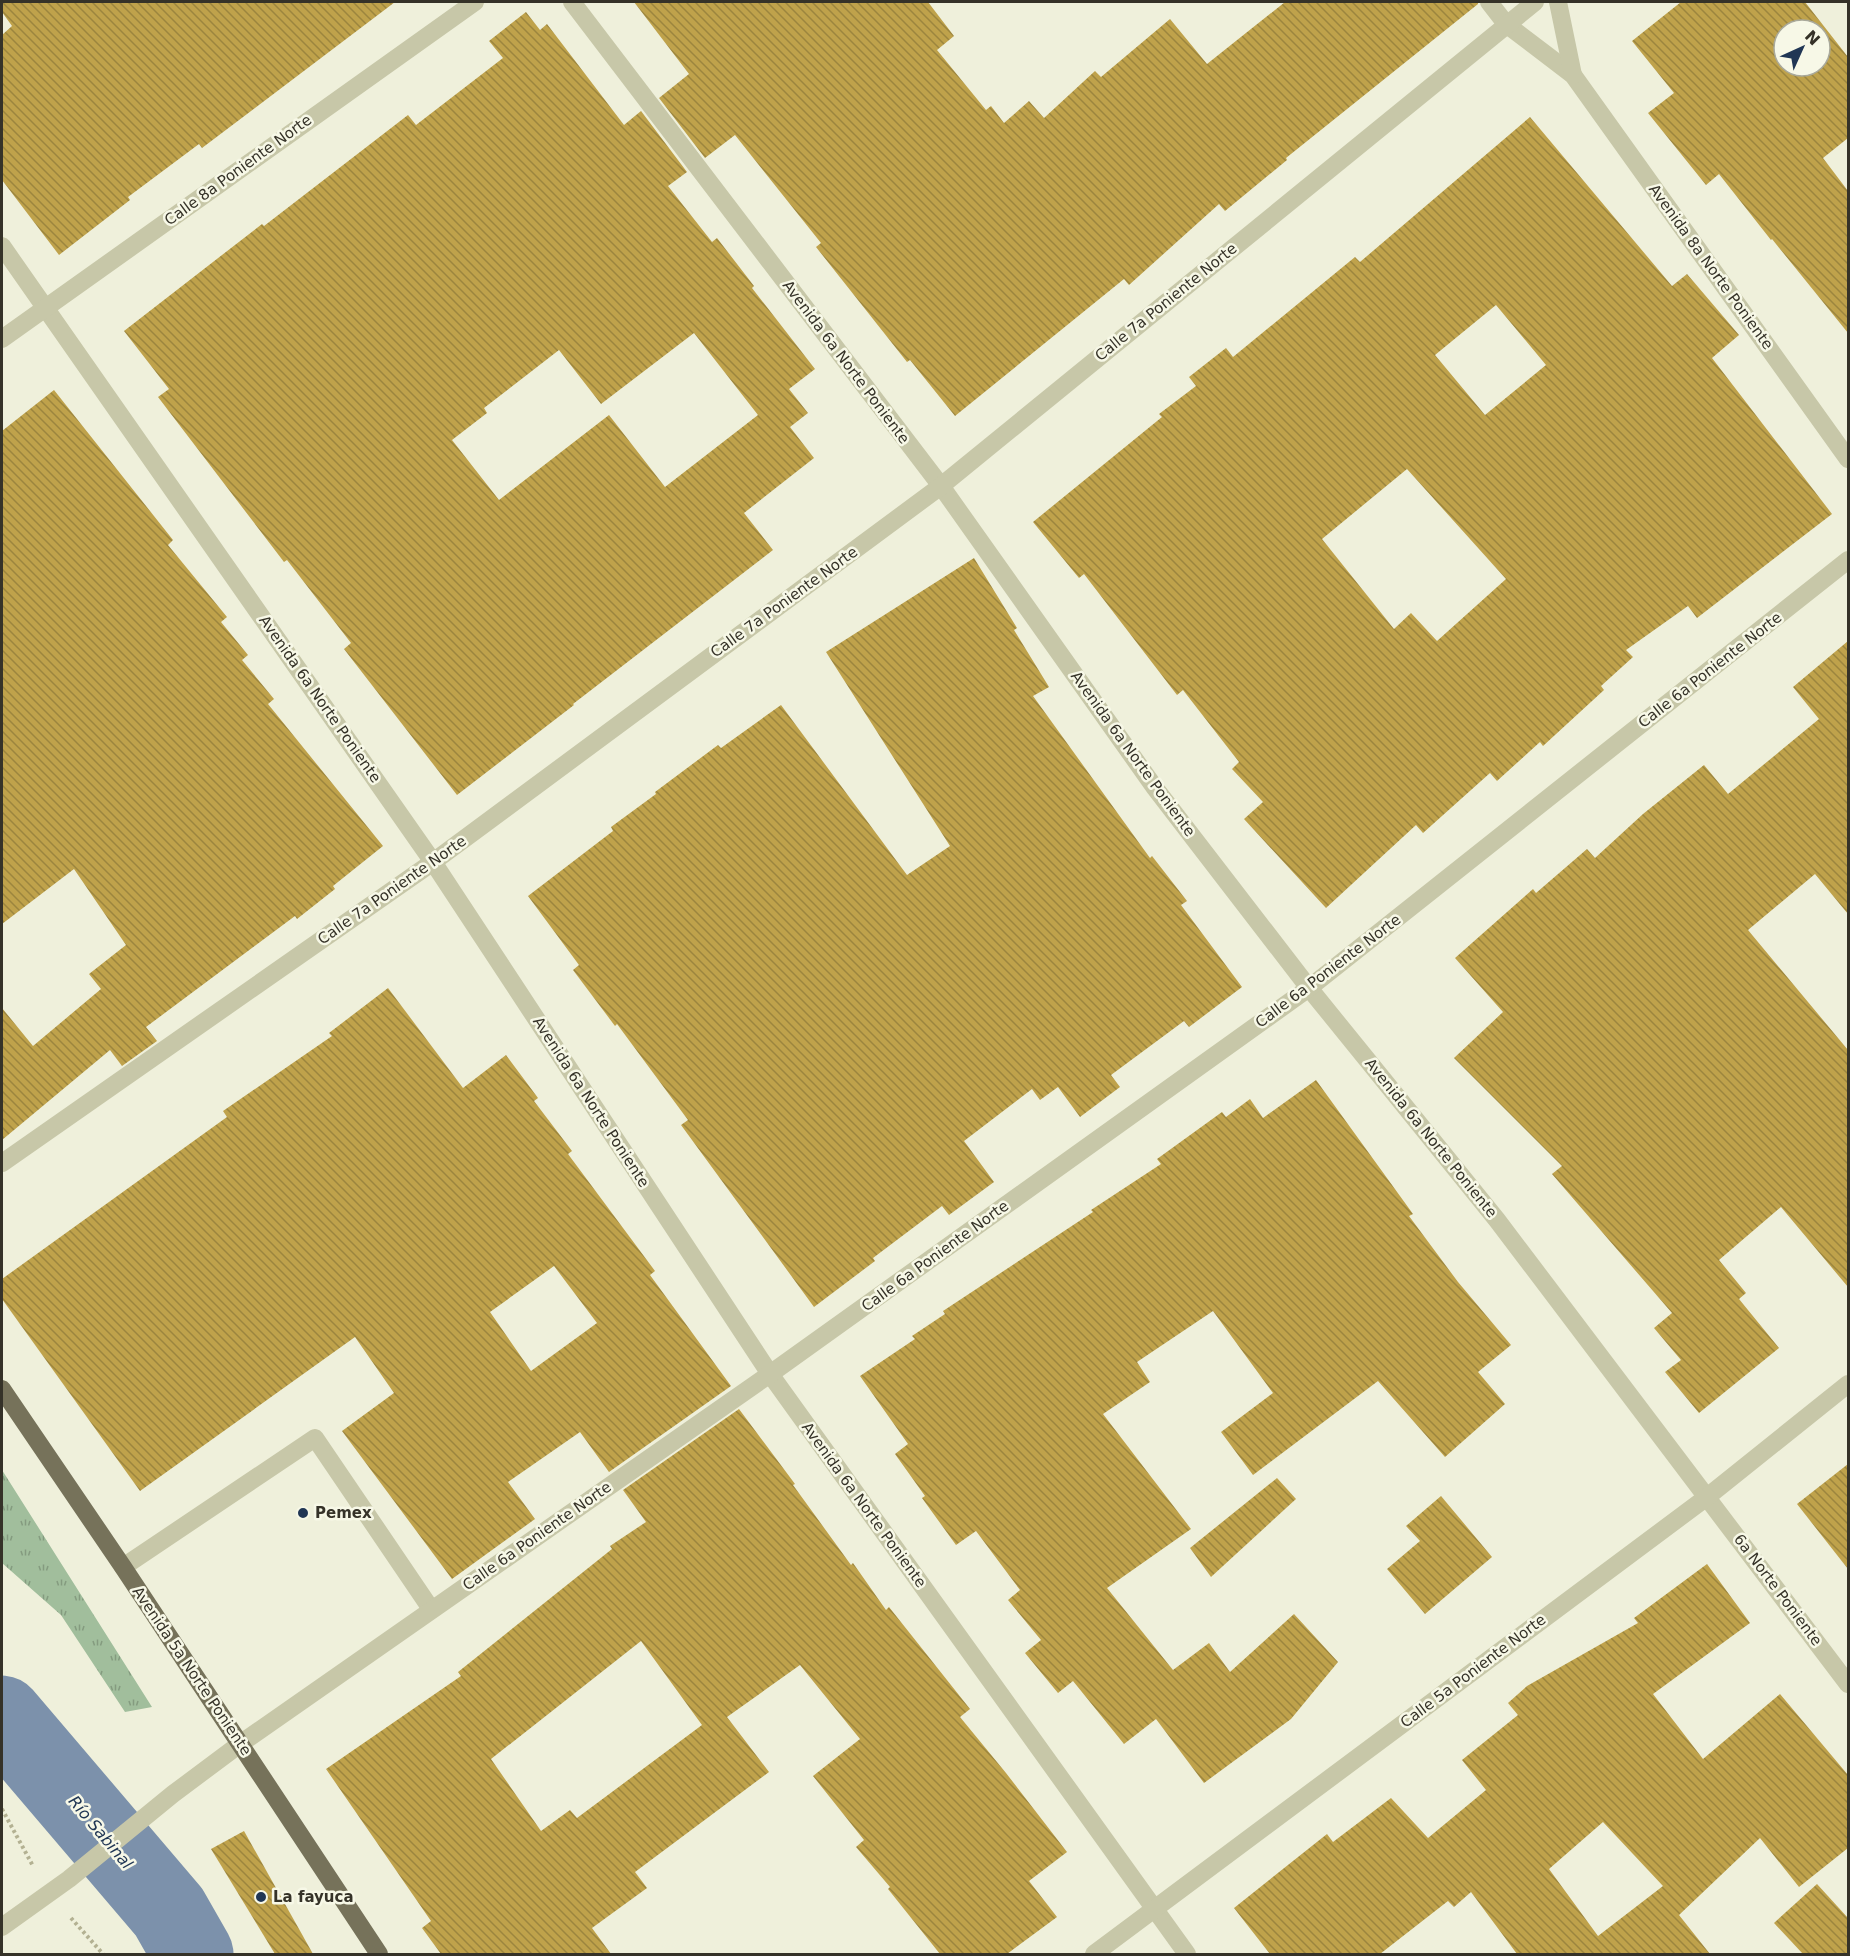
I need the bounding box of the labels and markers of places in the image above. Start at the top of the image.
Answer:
place label: Pemex [315,1504,372,1522]
marker: Pemex [296,1506,310,1520]
place label: La fayuca [273,1888,354,1906]
marker: La fayuca [254,1890,268,1904]

